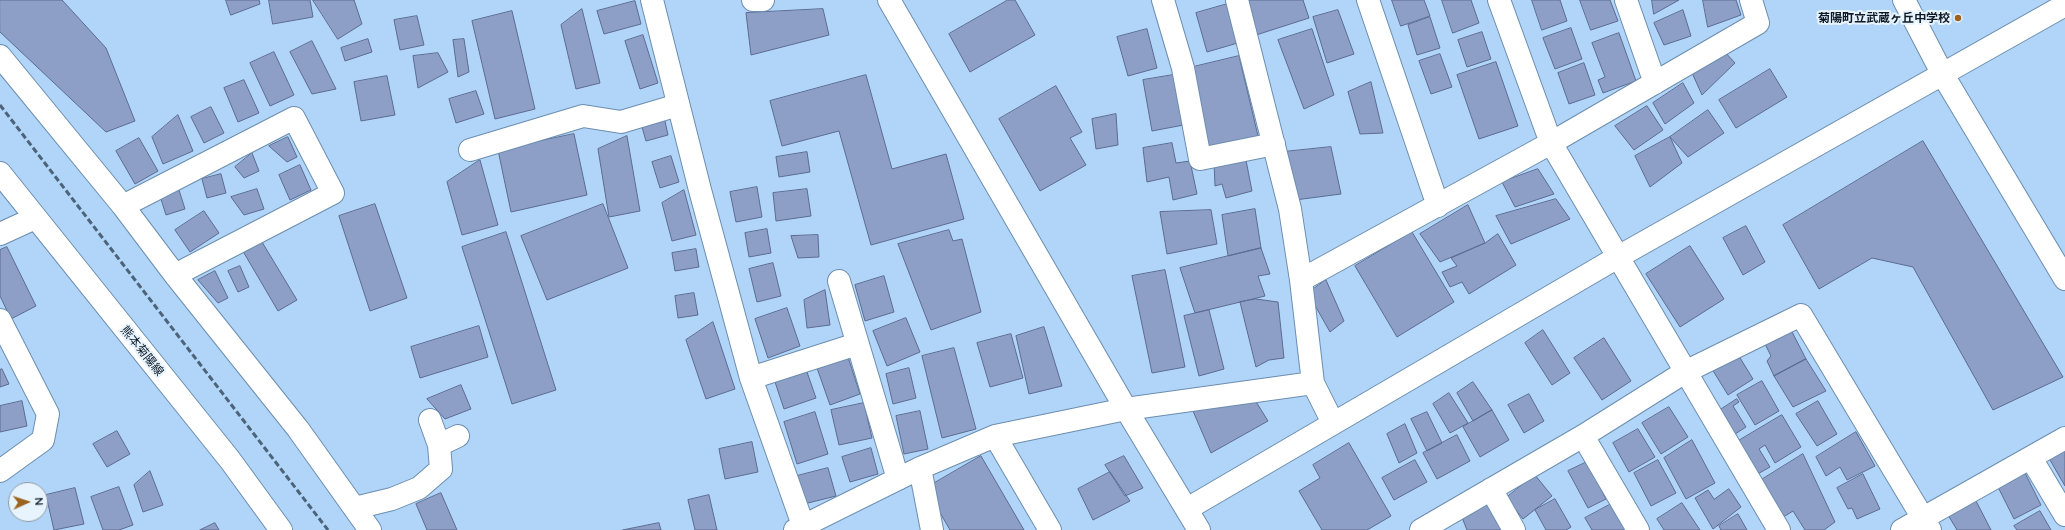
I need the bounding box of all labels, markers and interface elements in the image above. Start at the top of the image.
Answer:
place label: 菊陽町立武蔵ヶ丘中学校 [1818,11,1950,25]
marker: 菊陽町立武蔵ヶ丘中学校 [1953,13,1963,23]
street label: 熊本菊陽線 [118,323,166,379]
north arrow [8,482,48,522]
text: N [32,497,46,506]

